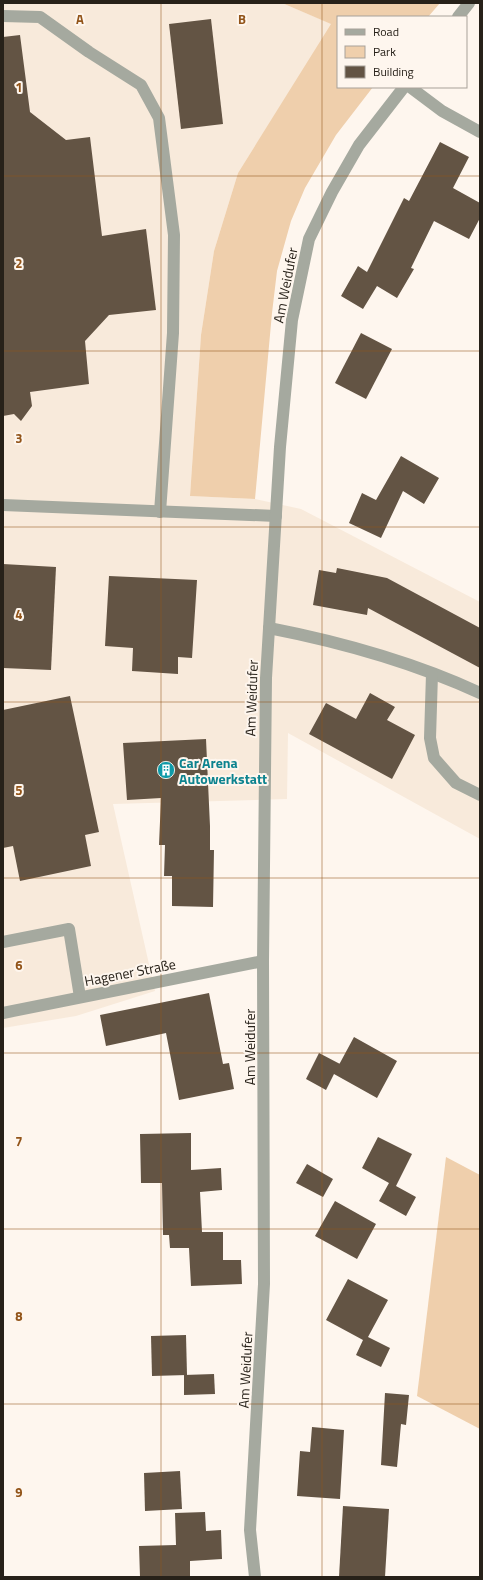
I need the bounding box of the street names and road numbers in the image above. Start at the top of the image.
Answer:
street label: Am Weidufer [267,245,303,325]
street label: Am Weidufer [239,659,263,737]
street label: Hagener Straße [83,953,177,991]
street label: Am Weidufer [239,1009,260,1085]
street label: Am Weidufer [233,1331,257,1409]

